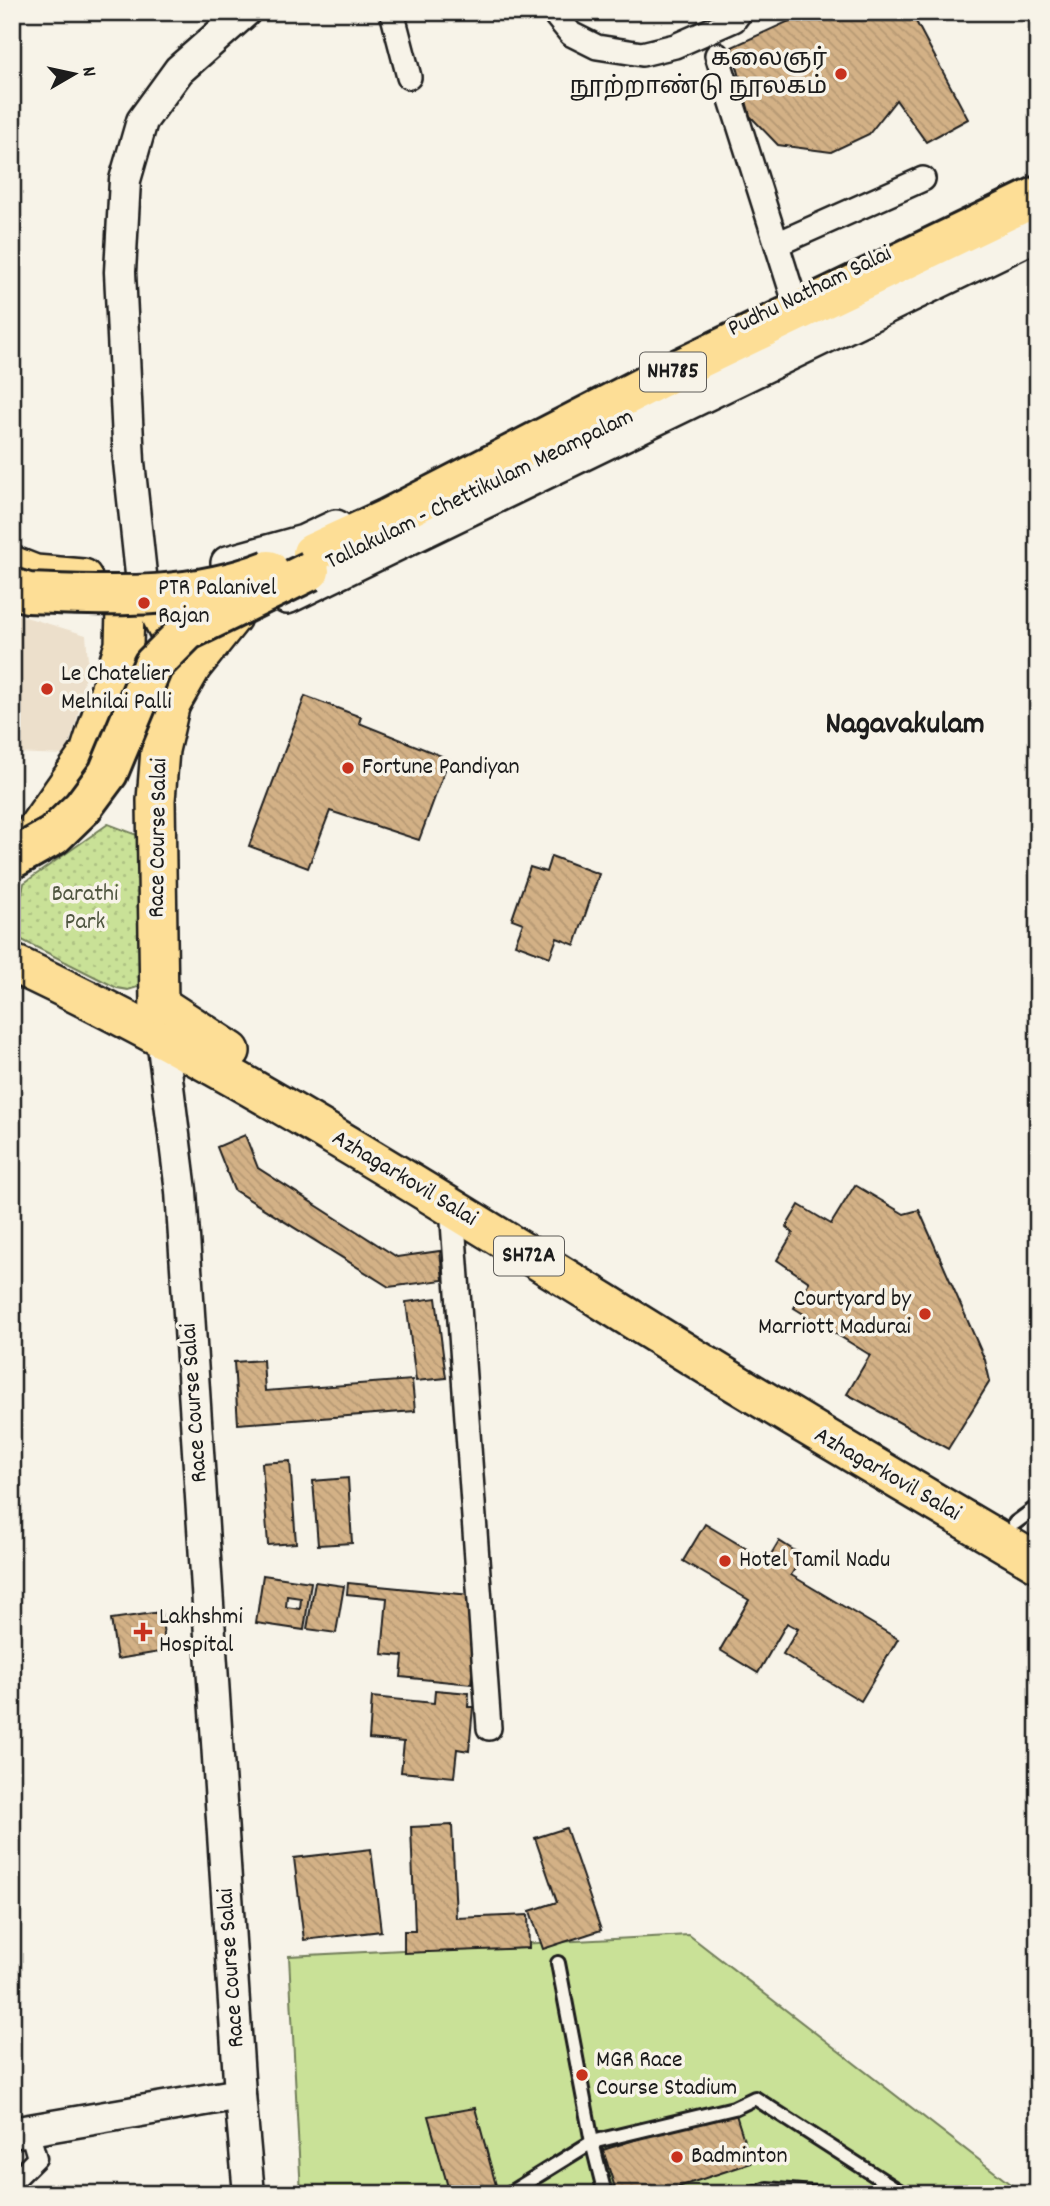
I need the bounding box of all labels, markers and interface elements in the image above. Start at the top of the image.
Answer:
north arrow [38,38,108,108]
place label: கலைஞர் நூற்றாண்டு நூலகம் [570,43,827,105]
text: N [73,65,101,79]
marker: கலைஞர் நூற்றாண்டு நூலகம் [833,66,849,82]
street label: Pudhu Natham Salai [722,238,898,346]
road number: NH785 [640,352,706,392]
street label: Tallakulam - Chettikulam Meampalam [320,400,640,580]
place label: PTR Palanivel Rajan [158,572,277,634]
marker: PTR Palanivel Rajan [136,595,152,611]
place label: Le Chatelier Melnilai Palli [61,658,172,720]
marker: Le Chatelier Melnilai Palli [39,681,55,697]
district label: Nagavakulam [825,703,985,749]
place label: Fortune Pandiyan [362,751,520,785]
street label: Race Course Salai [141,758,177,918]
marker: Fortune Pandiyan [340,760,356,776]
park label: Barathi Park [51,878,119,940]
street label: Azhagarkovil Salai [325,1122,483,1236]
road number: SH72A [494,1236,564,1275]
place label: Courtyard by Marriott Madurai [758,1283,912,1345]
marker: Courtyard by Marriott Madurai [917,1306,933,1322]
street label: Race Course Salai [172,1322,218,1484]
street label: Azhagarkovil Salai [807,1419,967,1531]
place label: Hotel Tamil Nadu [739,1544,890,1578]
marker: Hotel Tamil Nadu [717,1553,733,1569]
place label: Lakhshmi Hospital [159,1601,243,1663]
marker: Lakhshmi Hospital [133,1622,153,1642]
street label: Race Course Salai [209,1887,255,2049]
place label: MGR Race Course Stadium [596,2044,737,2106]
marker: MGR Race Course Stadium [574,2067,590,2083]
place label: Badminton [691,2140,787,2174]
marker: Badminton [669,2149,685,2165]

